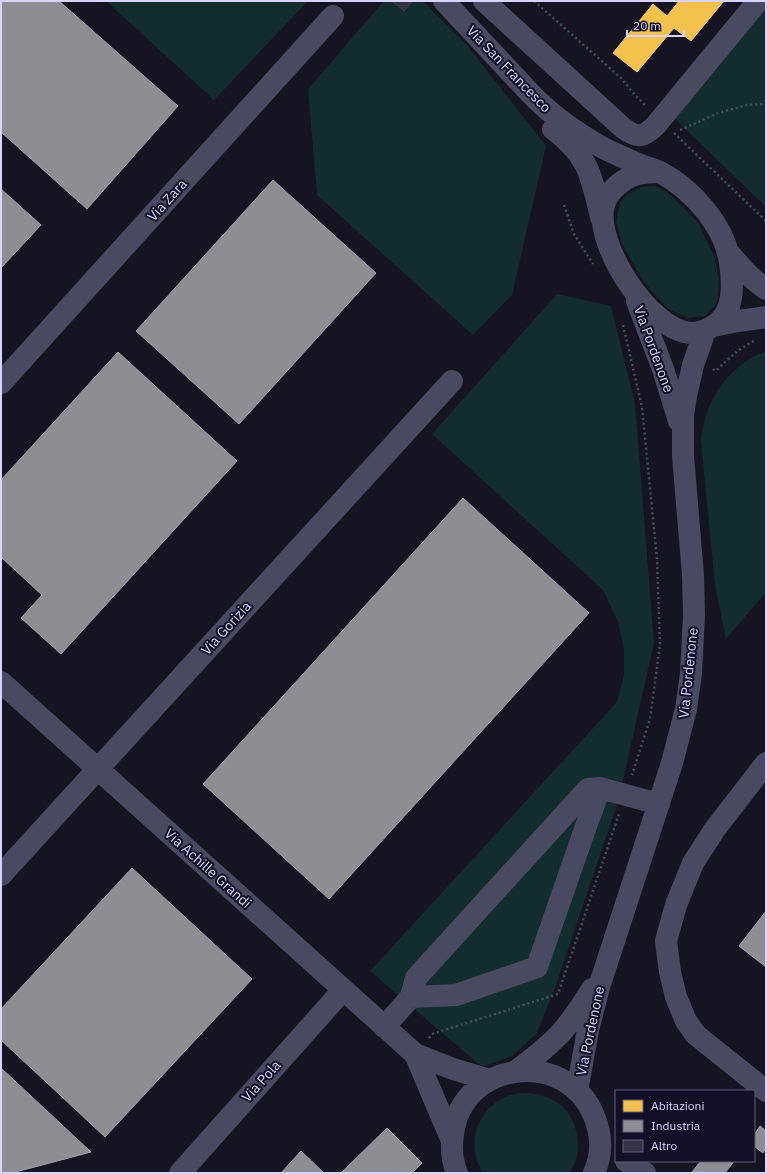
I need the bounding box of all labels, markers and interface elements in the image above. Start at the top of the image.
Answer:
scale bar [627,12,684,38]
text: 20 m [633,18,661,33]
street label: Via San Francesco [463,22,555,116]
street label: Via Zara [143,175,191,225]
street label: Via Pordenone [630,303,678,395]
street label: Via Gorizia [197,597,255,659]
street label: Via Pordenone [674,626,702,719]
street label: Via Achille Grandi [161,824,255,912]
street label: Via Pordenone [572,984,608,1077]
street label: Via Pola [238,1056,285,1106]
legend [615,1090,755,1162]
text: Abitazioni [651,1098,704,1113]
text: Industria [651,1118,701,1133]
text: Altro [651,1138,677,1153]

